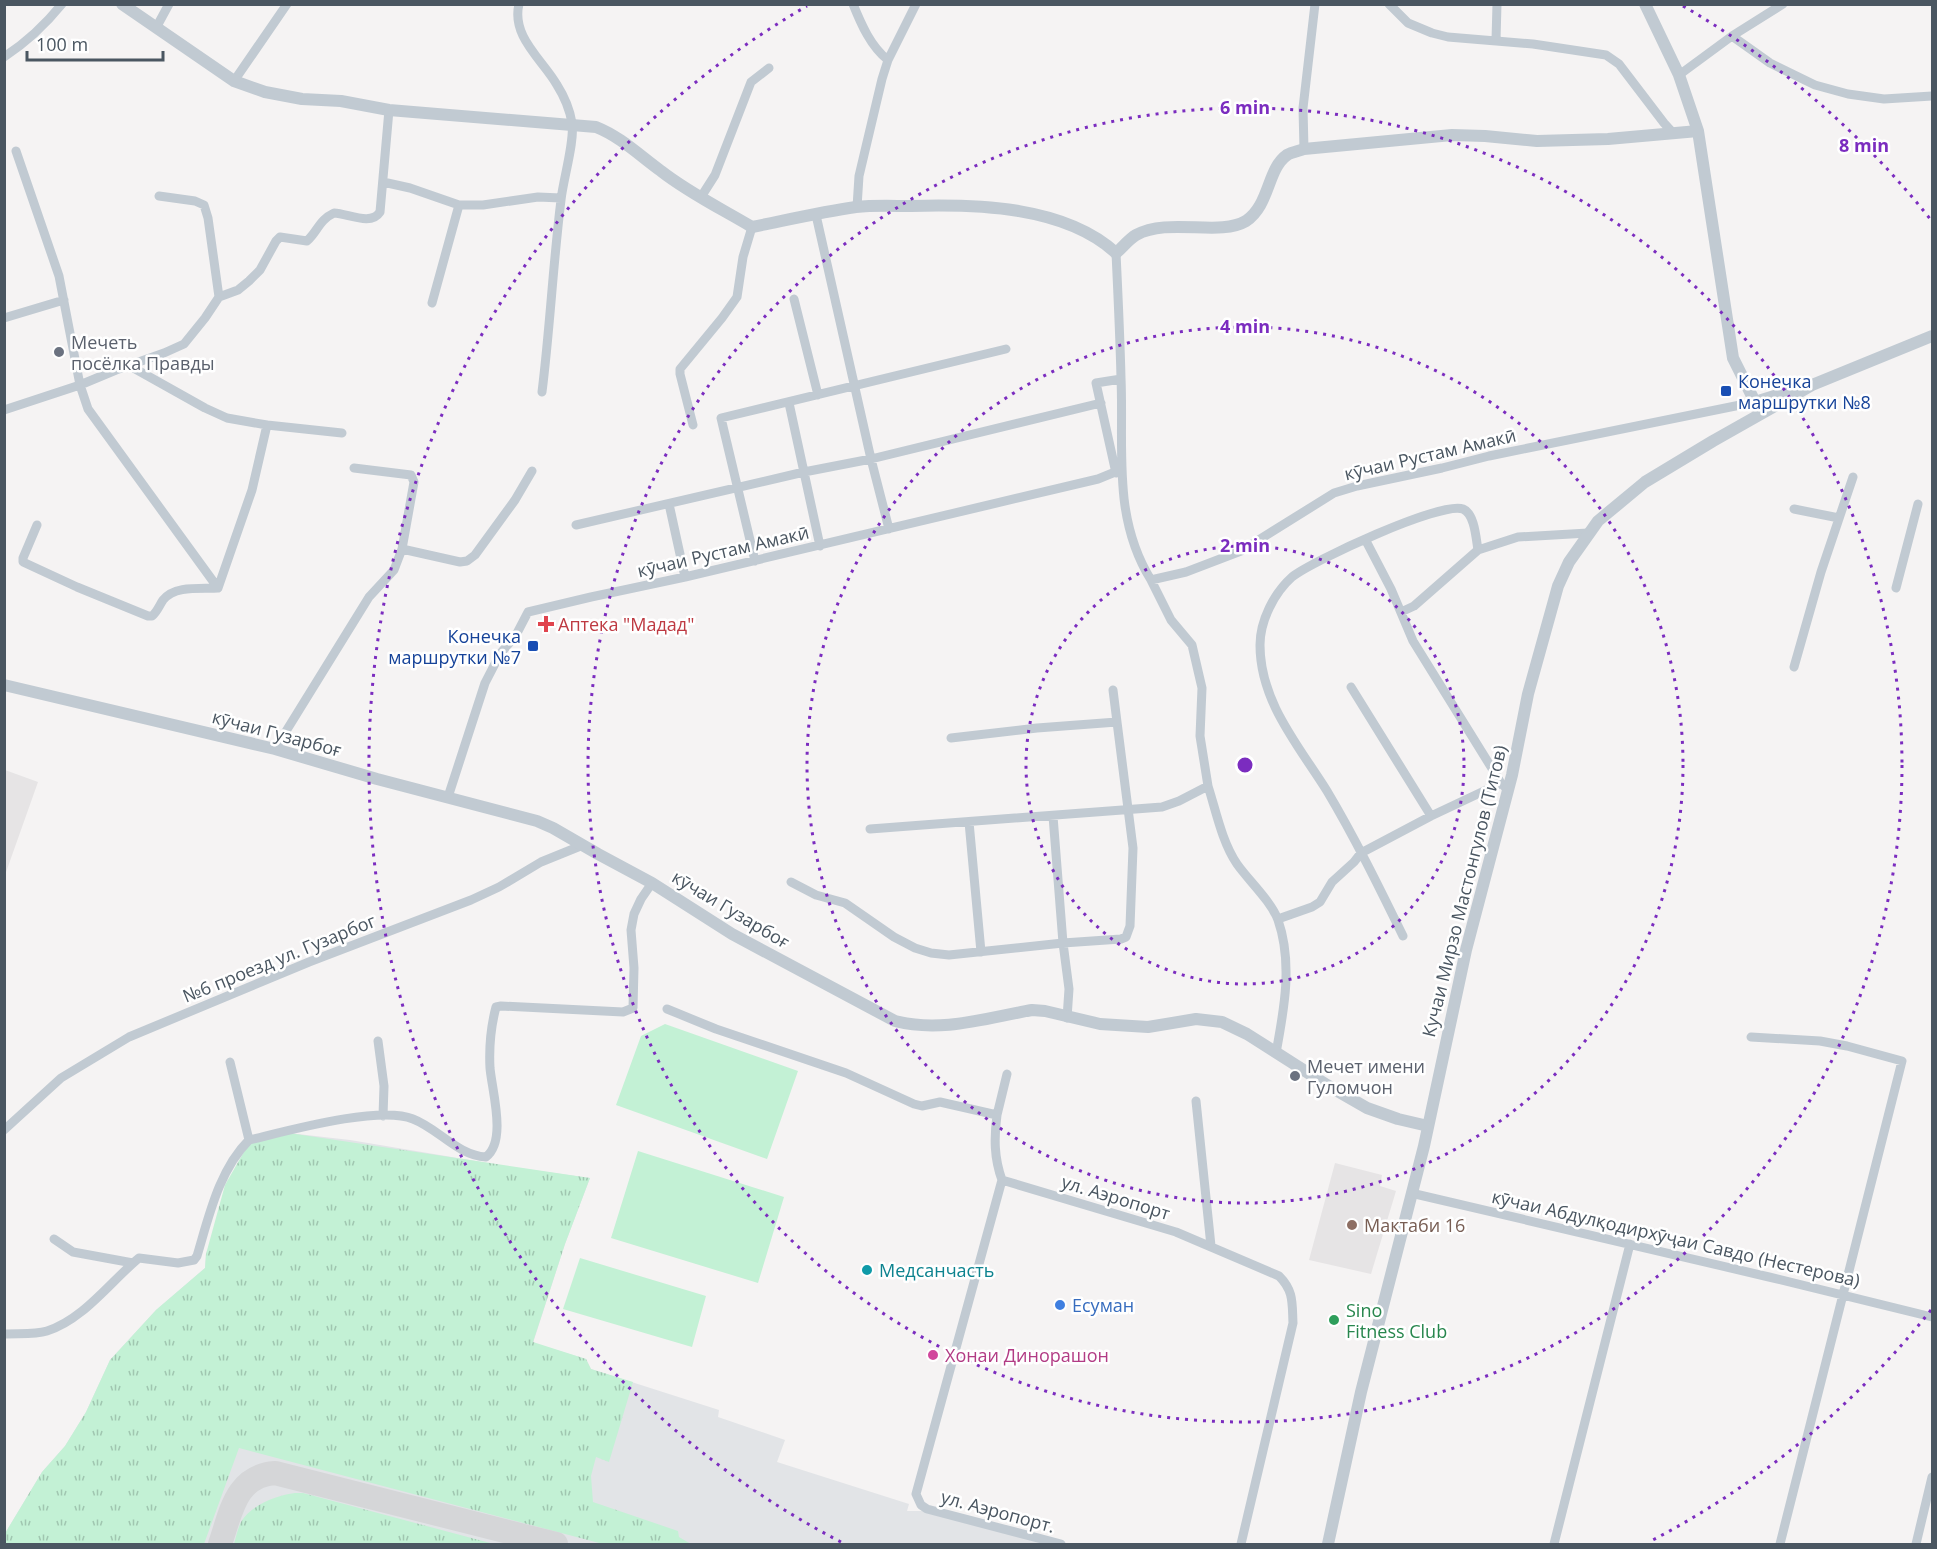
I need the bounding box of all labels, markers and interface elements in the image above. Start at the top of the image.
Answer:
scale bar [27,24,164,62]
text: 100 m [36,32,88,56]
text: 6 min [1220,95,1270,119]
text: 8 min [1839,133,1889,157]
text: 4 min [1220,314,1270,338]
place label: Мечеть посёлка Правды [71,330,215,375]
marker: Мечеть посёлка Правды [52,345,66,359]
place label: Конечка маршрутки №8 [1738,369,1871,414]
marker: Конечка маршрутки №8 [1719,384,1733,398]
street label: кӯчаи Рустам Амакӣ [1342,423,1518,485]
street label: кӯчаи Рустам Амакӣ [635,520,811,582]
text: 2 min [1220,533,1270,557]
place label: Аптека "Мадад" [558,612,694,636]
marker: Аптека "Мадад" [539,617,553,631]
place label: Конечка маршрутки №7 [388,624,521,669]
marker: Конечка маршрутки №7 [526,639,540,653]
street label: кӯчаи Гузарбоғ [210,704,344,762]
street label: Кучаи Мирзо Мастонгулов (Титов) [1416,743,1512,1039]
centre of rings [1235,755,1255,775]
street label: кӯчаи Гузарбоғ [668,865,794,954]
street label: №6 проезд ул. Гузарбог [179,908,379,1008]
place label: Мечет имени Гуломчон [1307,1054,1425,1099]
marker: Мечет имени Гуломчон [1288,1069,1302,1083]
street label: ул. Аэропорт [1059,1169,1174,1225]
street label: кӯчаи Абдулқодирхӯҷаи Савдо (Нестерова) [1490,1184,1862,1292]
place label: Мактаби 16 [1364,1213,1465,1237]
marker: Мактаби 16 [1345,1218,1359,1232]
place label: Медсанчасть [879,1258,994,1282]
marker: Медсанчасть [860,1263,874,1277]
place label: Есуман [1072,1293,1134,1317]
marker: Есуман [1053,1298,1067,1312]
place label: Sino Fitness Club [1346,1298,1447,1343]
marker: Sino Fitness Club [1327,1313,1341,1327]
place label: Хонаи Динорашон [945,1343,1109,1367]
marker: Хонаи Динорашон [926,1348,940,1362]
street label: ул. Аэропорт. [938,1484,1058,1538]

